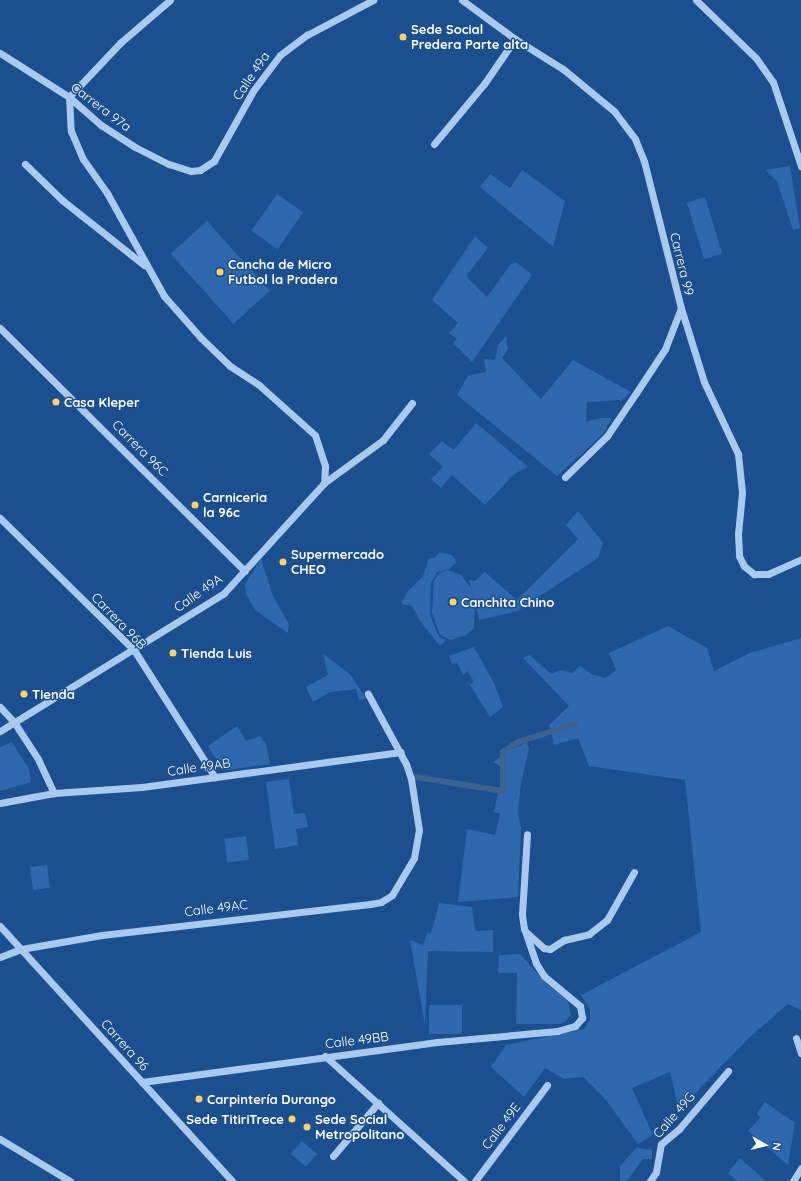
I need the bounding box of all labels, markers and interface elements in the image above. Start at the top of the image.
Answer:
place label: Sede Social Predera Parte alta [411,22,528,53]
marker: Sede Social Predera Parte alta [398,32,408,42]
street label: Calle 49a [229,49,273,103]
street label: Carrera 97a [68,79,134,135]
street label: Carrera 99 [667,231,697,297]
place label: Cancha de Micro Futbol la Pradera [228,257,338,288]
marker: Cancha de Micro Futbol la Pradera [215,267,225,277]
place label: Casa Kleper [64,394,140,410]
marker: Casa Kleper [51,397,61,407]
street label: Carrera 96C [109,417,171,479]
place label: Carniceria la 96c [203,490,267,521]
marker: Carniceria la 96c [190,500,200,510]
place label: Supermercado CHEO [291,547,384,578]
marker: Supermercado CHEO [278,557,288,567]
street label: Calle 49A [171,571,225,615]
street label: Carrera 96B [88,590,150,652]
place label: Canchita Chino [461,594,554,610]
marker: Canchita Chino [448,597,458,607]
place label: Tienda Luis [181,645,252,661]
marker: Tienda Luis [168,648,178,658]
place label: Tienda [32,686,75,702]
marker: Tienda [19,689,29,699]
street label: Calle 49AB [166,755,232,779]
street label: Calle 49AC [183,896,249,920]
street label: Carrera 96 [98,1016,152,1074]
street label: Calle 49BB [324,1028,390,1052]
street label: Calle 49G [650,1089,698,1141]
place label: Carpintería Durango [207,1091,336,1107]
marker: Carpintería Durango [194,1094,204,1104]
street label: Calle 49E [478,1100,524,1152]
place label: Sede TitiriTrece [186,1111,284,1127]
place label: Sede Social Metropolitano [315,1112,404,1143]
marker: Sede TitiriTrece [287,1114,297,1124]
marker: Sede Social Metropolitano [302,1122,312,1132]
north arrow [745,1125,785,1165]
text: N [769,1142,784,1152]

